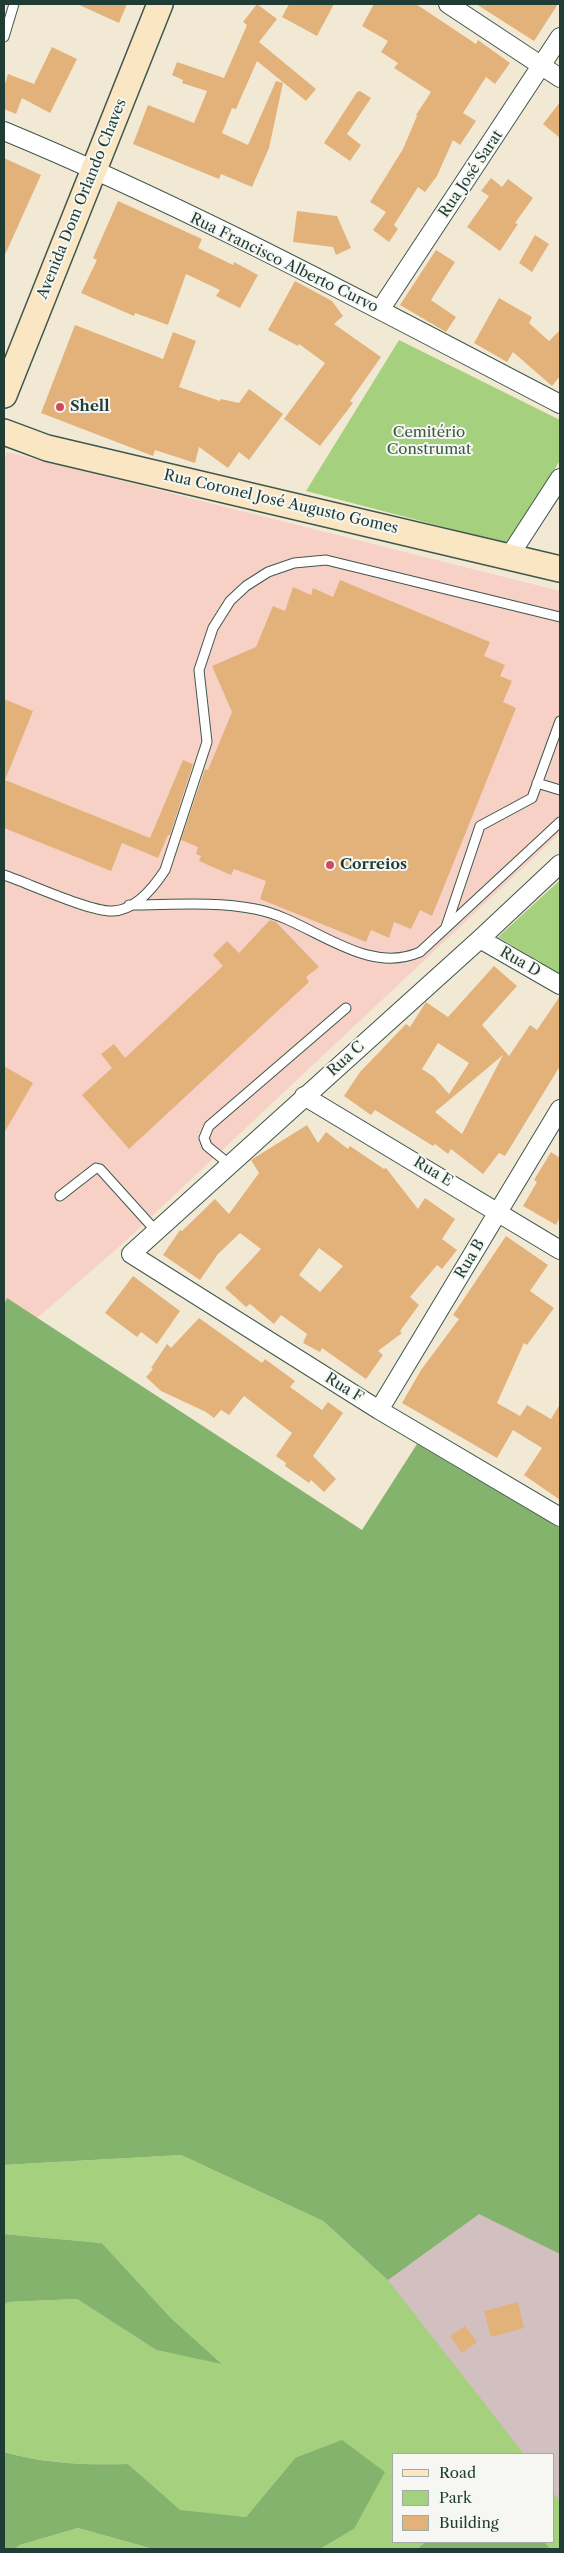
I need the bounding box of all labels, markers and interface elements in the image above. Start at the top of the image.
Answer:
street label: Avenida Dom Orlando Chaves [33,96,131,302]
street label: Rua José Sarat [435,127,507,221]
street label: Rua Francisco Alberto Curvo [187,209,381,317]
place label: Shell [70,398,109,416]
marker: Shell [54,401,66,413]
park label: Cemitério Construmat [387,424,471,459]
street label: Rua Coronel José Augusto Gomes [162,466,400,538]
place label: Correios [340,856,407,874]
marker: Correios [324,859,336,871]
street label: Rua D [496,943,544,981]
street label: Rua C [324,1038,368,1080]
street label: Rua E [410,1153,456,1191]
street label: Rua B [451,1236,489,1282]
street label: Rua F [321,1369,367,1407]
legend [392,2453,554,2543]
text: Road [439,2463,476,2482]
text: Park [439,2488,472,2507]
text: Building [439,2513,499,2532]

